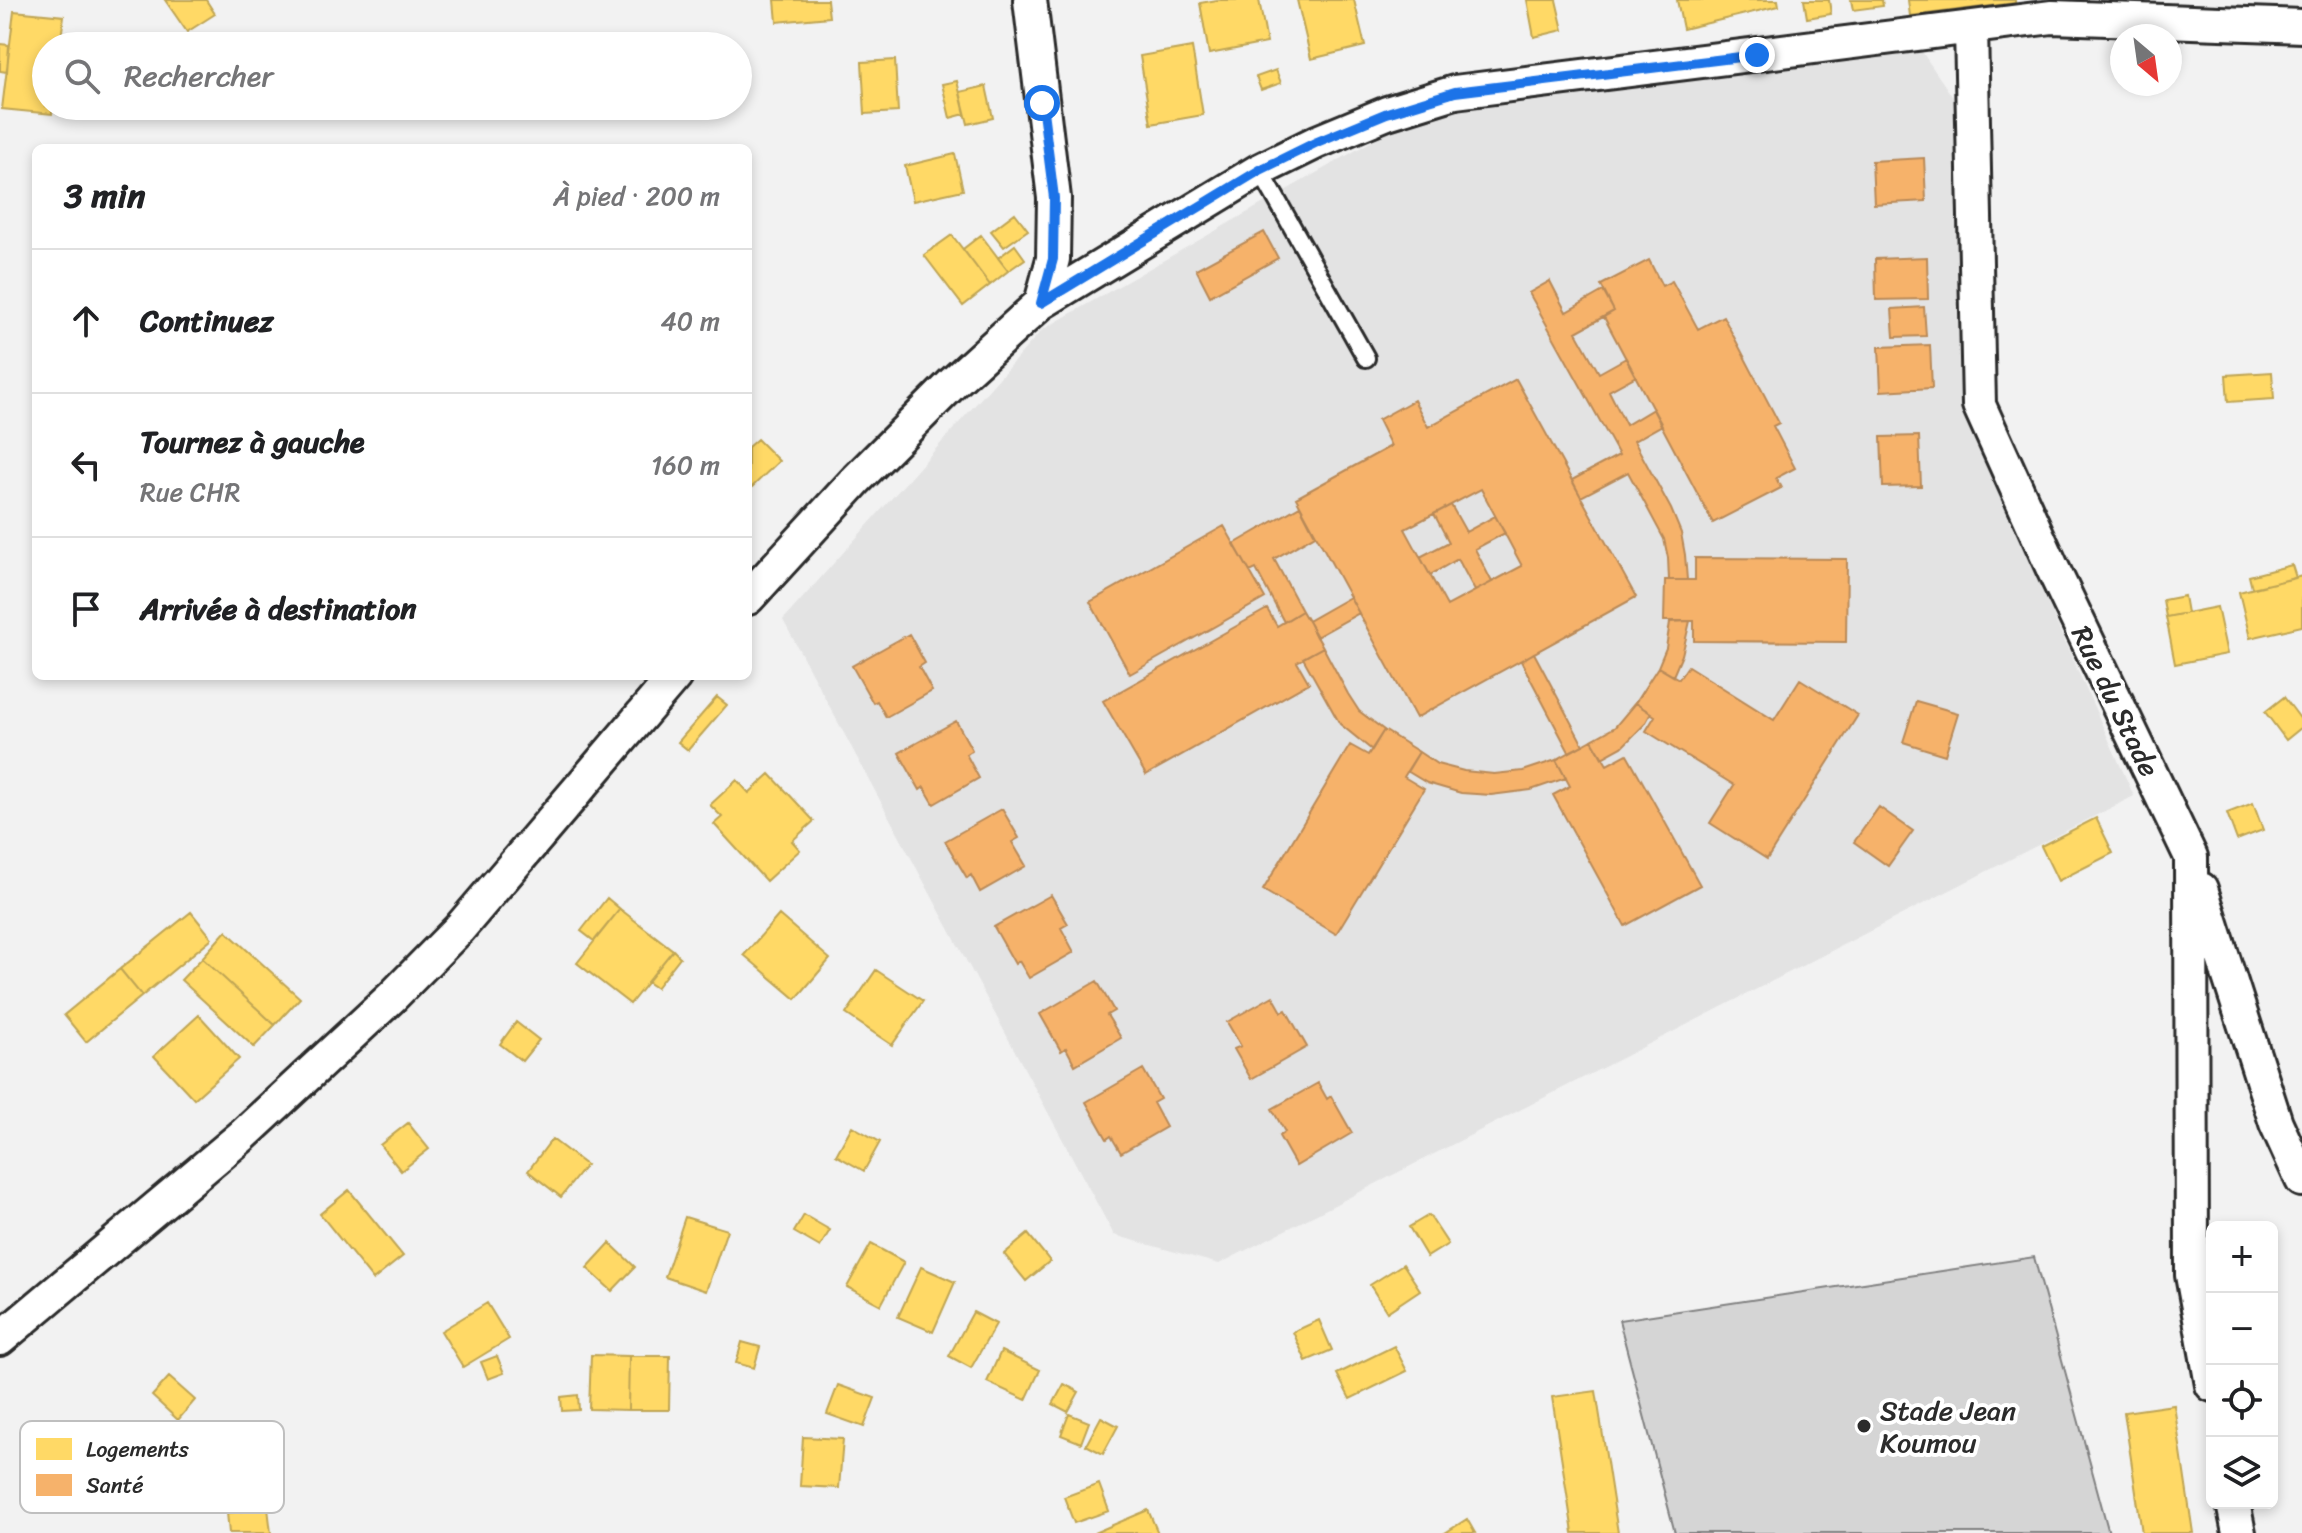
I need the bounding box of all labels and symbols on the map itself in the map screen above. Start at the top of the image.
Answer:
north arrow [2110,24,2182,96]
route end [1739,37,1775,73]
route start [1024,85,1060,121]
street label: Rue du Stade [2058,617,2173,786]
place label: Stade Jean Koumou [1880,1386,2016,1467]
marker: Stade Jean Koumou [1855,1417,1873,1435]
legend [20,1421,284,1513]
text: Logements [86,1430,190,1469]
text: Santé [86,1466,144,1505]

